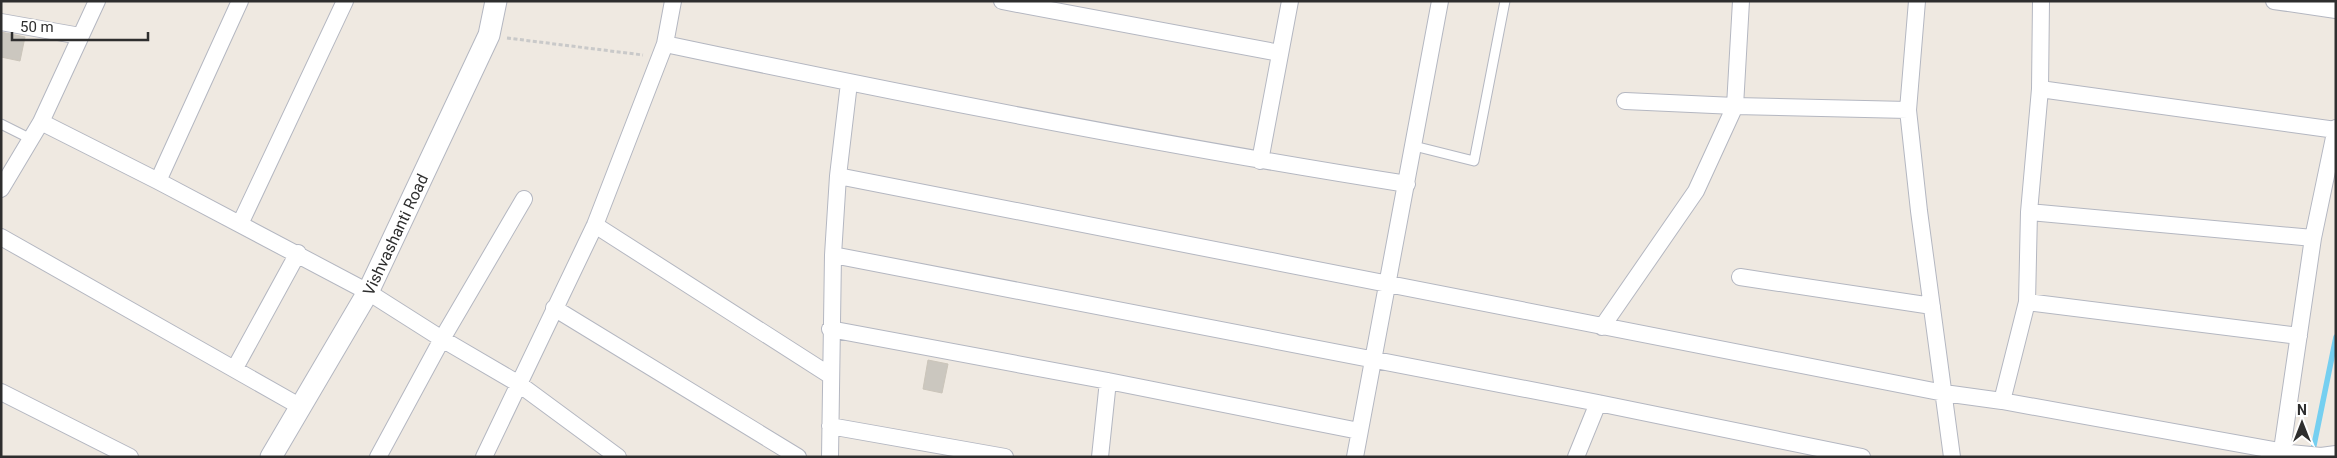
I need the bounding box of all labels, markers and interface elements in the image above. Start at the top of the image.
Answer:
scale bar [12,10,149,42]
text: 50 m [20,18,54,36]
street label: Vishvashanti Road [359,171,432,298]
north arrow [2277,398,2327,448]
text: N [2297,402,2307,418]

